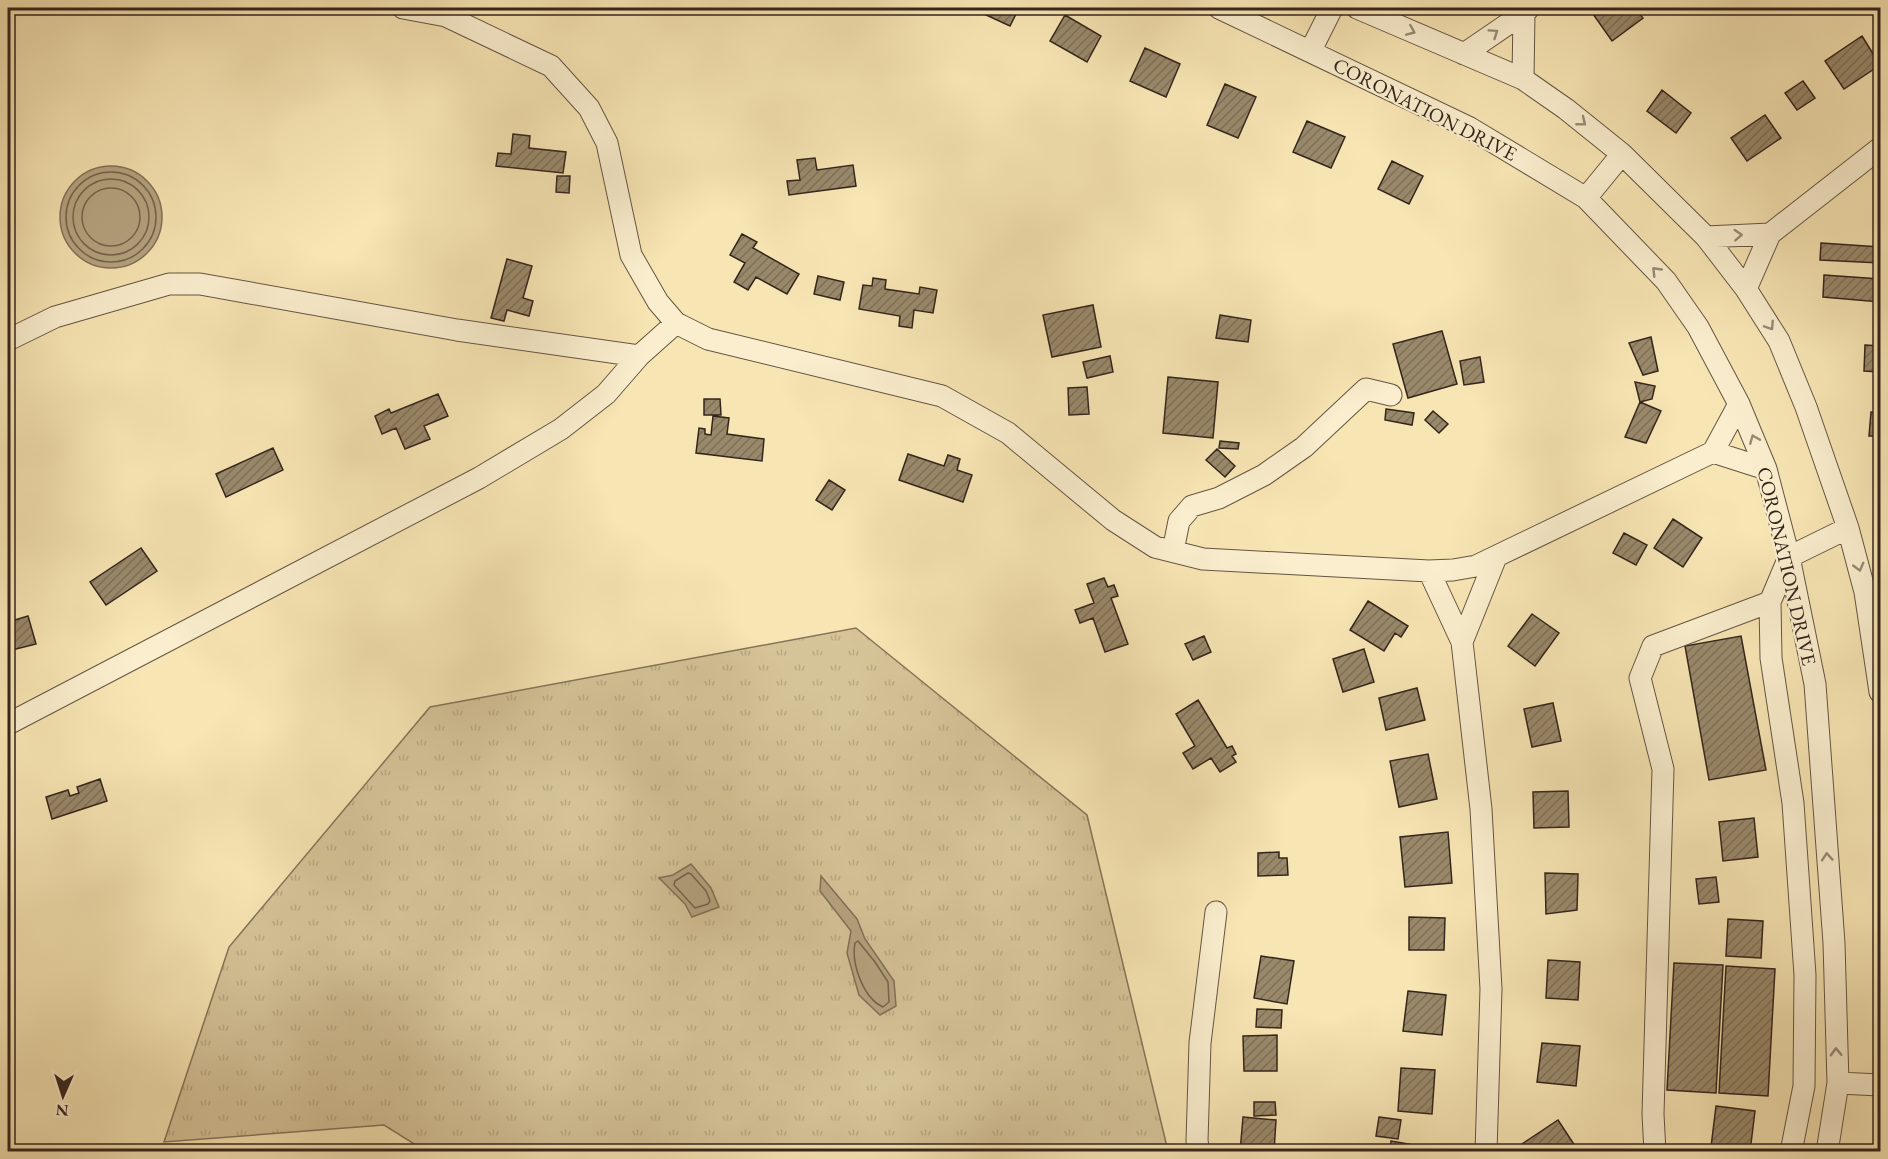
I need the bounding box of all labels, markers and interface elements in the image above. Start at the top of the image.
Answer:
one-way arrow [1404,23,1415,35]
one-way arrow [1488,29,1498,41]
street label: CORONATION DRIVE [1329,51,1521,167]
one-way arrow [1575,114,1586,125]
one-way arrow [1734,229,1743,242]
one-way arrow [1653,268,1664,279]
one-way arrow [1762,320,1774,330]
one-way arrow [1749,435,1761,446]
street label: CORONATION DRIVE [1752,464,1822,668]
one-way arrow [1852,561,1864,572]
one-way arrow [1821,853,1834,862]
one-way arrow [1830,1047,1843,1056]
north arrow [33,1066,93,1126]
text: N [55,1100,69,1121]

